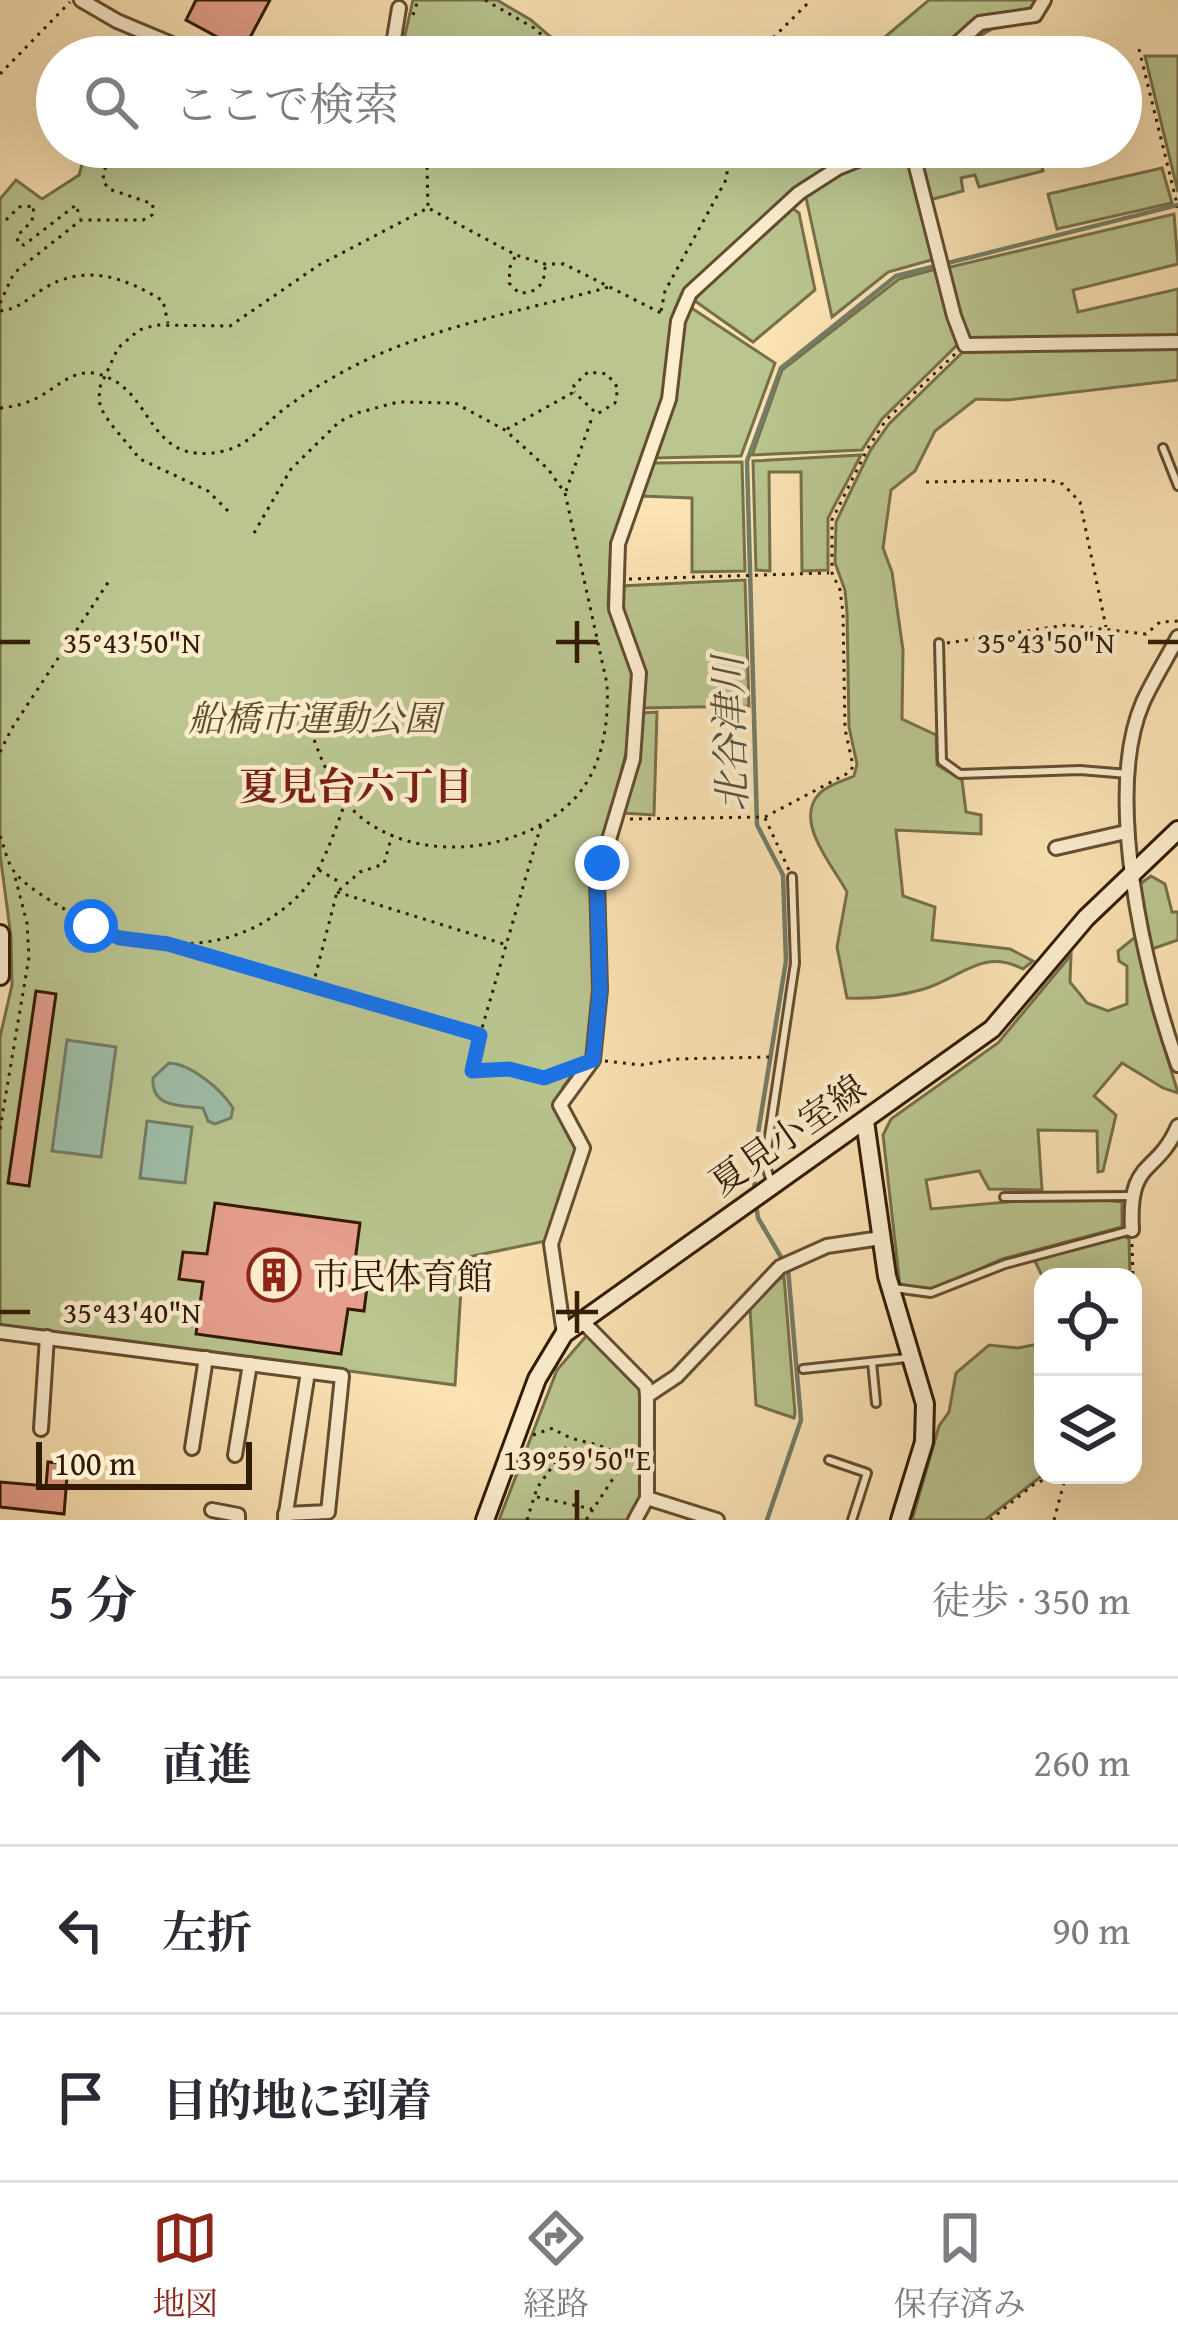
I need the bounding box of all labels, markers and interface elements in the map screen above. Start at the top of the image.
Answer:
search box [36,36,1142,168]
icon: search [78,69,144,135]
text: ここで検索 [174,71,399,136]
text: 35°43'50"N [63,620,201,664]
text: 35°43'50"N [977,620,1115,664]
water label: 北谷津川 [698,651,760,813]
park label: 船橋市運動公園 [188,691,445,744]
district label: 夏見台六丁目 [239,757,473,814]
route end [575,836,629,890]
route start [64,899,118,953]
street label: 夏見小室線 [698,1061,876,1207]
building icon: 市民体育館 [246,1247,302,1303]
place label: 市民体育館 [313,1249,493,1302]
map controls [1034,1268,1142,1484]
button: locate [1034,1268,1142,1376]
text: 35°43'40"N [63,1290,201,1334]
button: layers [1034,1376,1142,1484]
scale bar [36,1436,252,1489]
text: 139°59'50"E [503,1437,651,1481]
text: 100 m [54,1439,136,1487]
text: 5 分 [48,1562,137,1637]
text: 徒歩 · 350 m [932,1571,1130,1628]
icon: ahead [48,1729,114,1795]
text: 直進 [162,1731,252,1796]
text: 260 m [1033,1733,1130,1790]
icon: left [48,1897,114,1963]
text: 左折 [162,1899,252,1964]
text: 90 m [1052,1901,1130,1958]
icon: arrive [48,2065,114,2131]
text: 目的地に到着 [162,2067,432,2132]
tab: 地図 [152,2205,218,2327]
tab: 経路 [523,2205,589,2327]
tab: 保存済み [894,2205,1026,2327]

